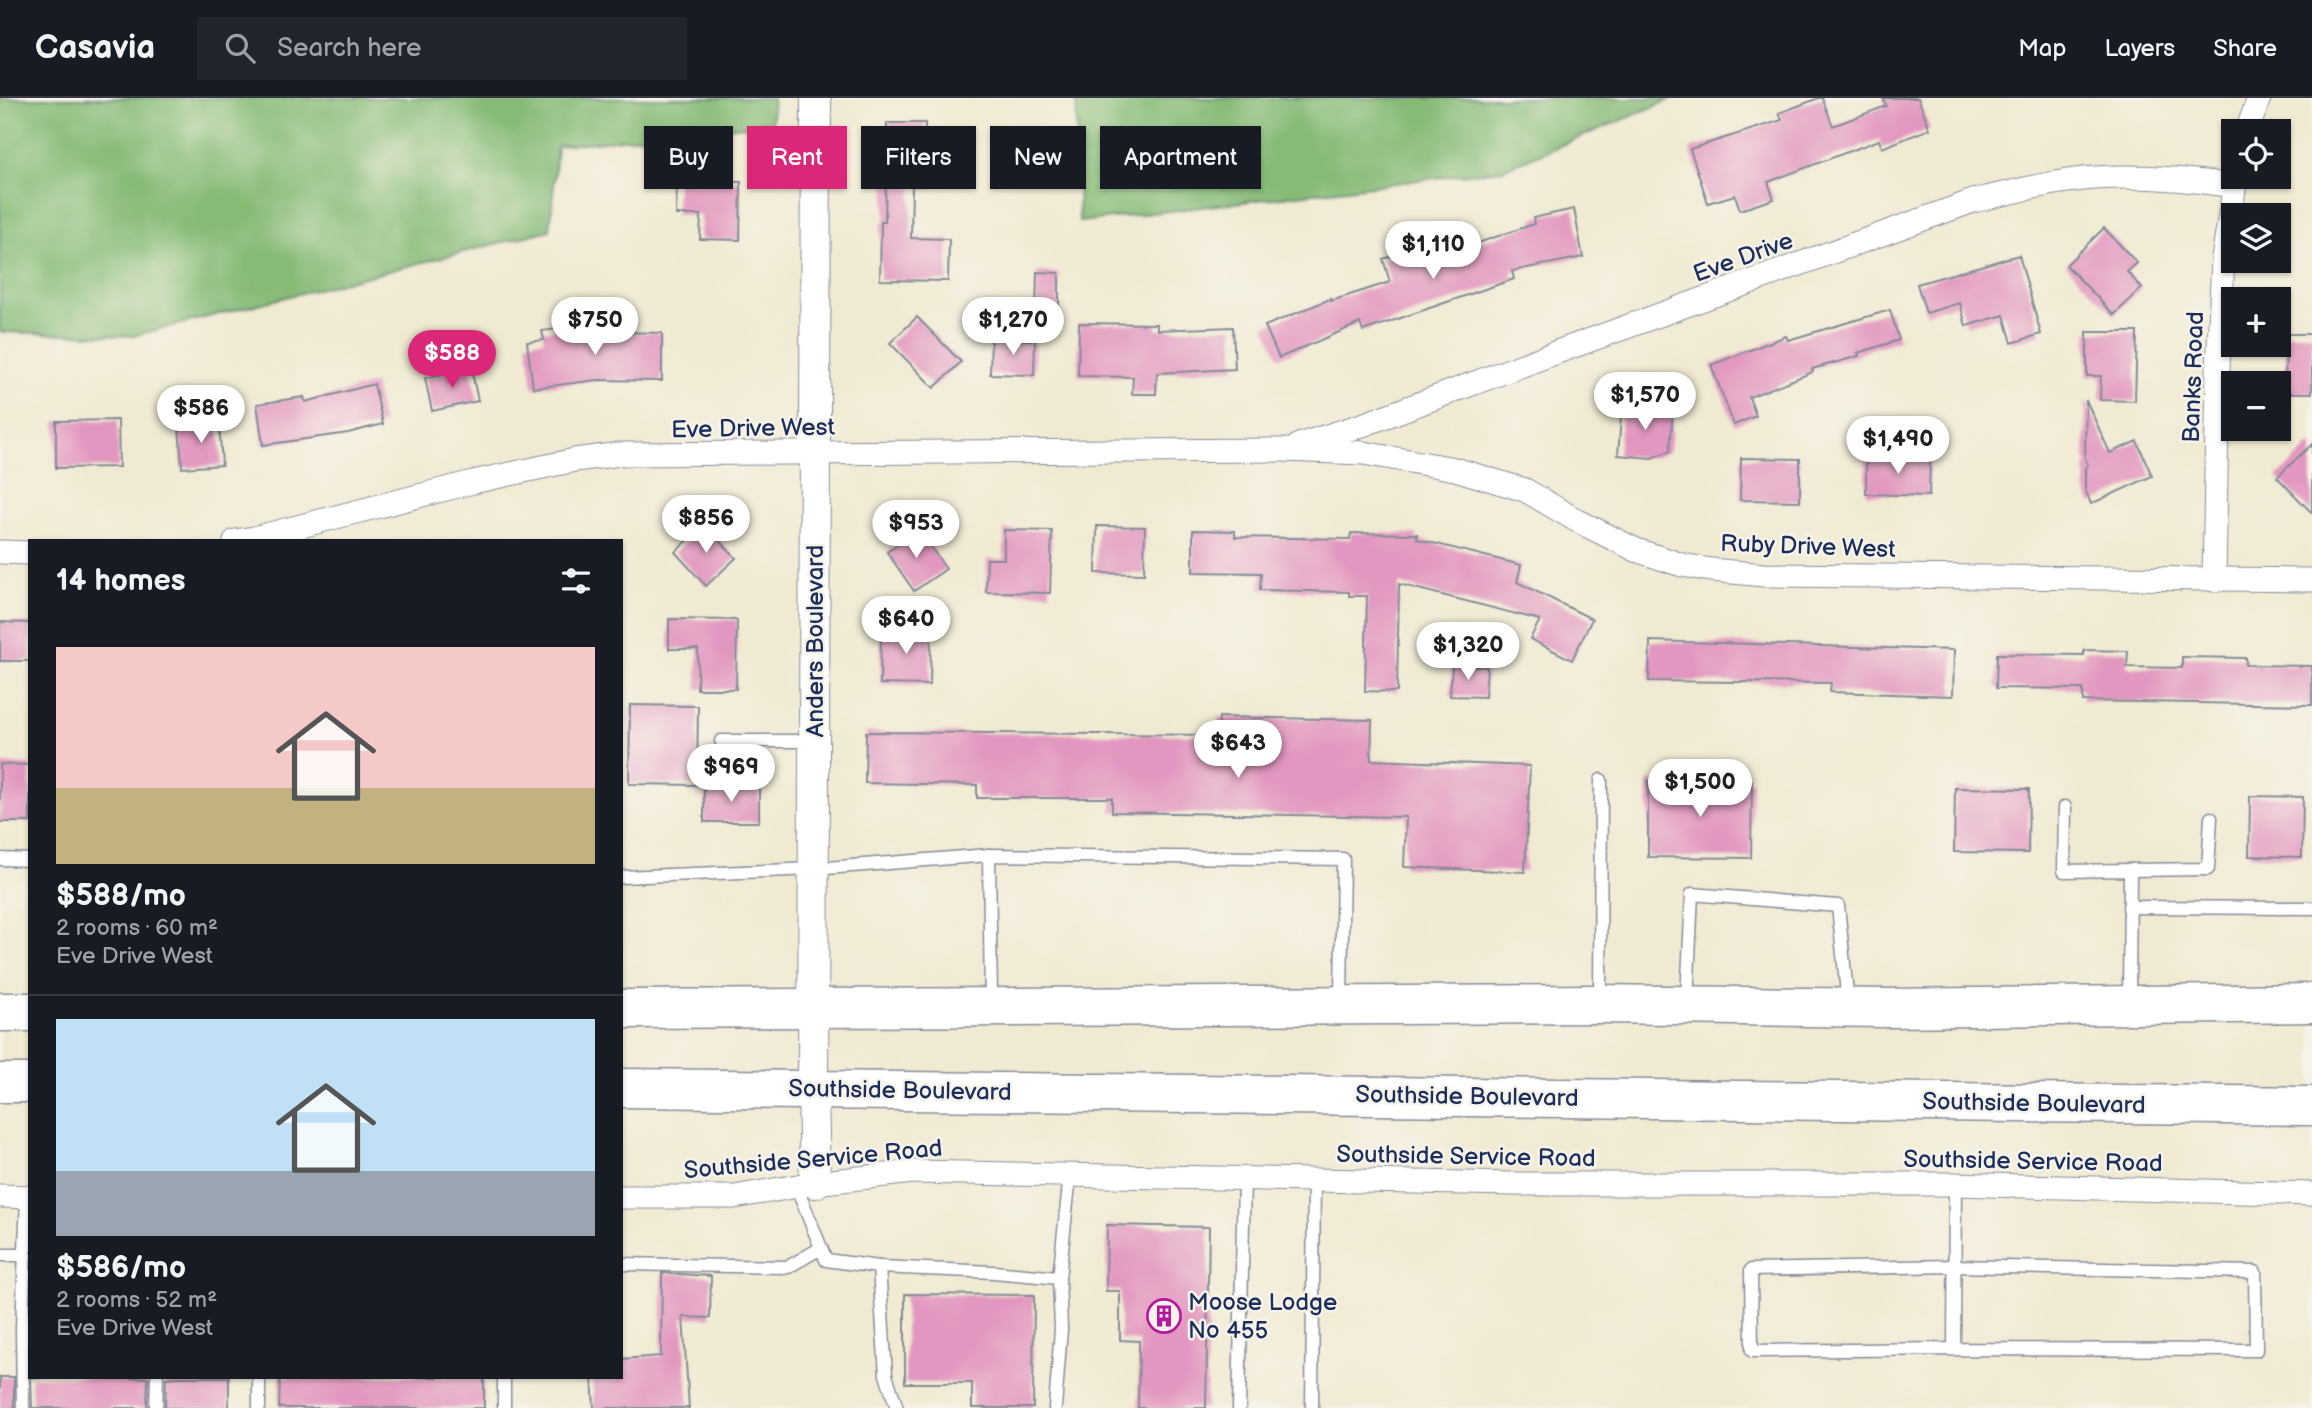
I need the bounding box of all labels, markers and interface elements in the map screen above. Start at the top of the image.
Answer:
search box [197,17,687,80]
text: Casavia [35,28,155,68]
icon: search [221,29,259,67]
text: Search here [277,33,421,64]
text: Map [2018,34,2066,63]
text: Layers [2104,34,2175,63]
text: Share [2213,34,2277,63]
map controls [2221,119,2291,441]
button: locate [2221,119,2291,189]
chip: Buy [644,126,733,189]
chip: Rent [747,126,847,189]
chip: Filters [861,126,976,189]
chip: New [990,126,1086,189]
chip: Apartment [1100,126,1261,189]
button: layers [2221,203,2291,273]
pin: $1,110 [1376,222,1490,281]
street label: Eve Drive [1689,226,1797,289]
text: $1,110 [1401,230,1465,258]
button: + [2221,287,2291,357]
pin: $750 [554,298,636,357]
pin: $1,270 [956,298,1070,357]
text: $750 [567,306,623,334]
text: $1,270 [978,306,1048,334]
street label: Banks Road [2177,311,2210,443]
pin: $588 [411,330,493,390]
text: $588 [424,339,480,367]
button: − [2221,371,2291,441]
pin: $1,570 [1588,372,1702,432]
text: $1,570 [1610,381,1680,409]
pin: $586 [160,386,242,445]
text: $586 [173,394,229,422]
street label: Eve Drive West [671,413,836,444]
pin: $1,490 [1841,416,1955,476]
text: $1,490 [1862,425,1934,453]
pin: $856 [665,496,747,555]
pin: $953 [875,500,957,560]
text: $856 [678,504,734,532]
text: $953 [888,509,944,537]
street label: Ruby Drive West [1720,529,1897,564]
street label: Anders Boulevard [801,545,830,737]
icon: filters [557,562,595,600]
text: 14 homes [56,563,185,599]
pin: $640 [865,596,947,656]
text: $640 [878,605,934,633]
pin: $1,320 [1411,622,1525,682]
text: $1,320 [1432,631,1504,659]
icon: home [263,693,389,819]
pin: $643 [1197,720,1279,780]
text: $643 [1210,729,1266,757]
pin: $969 [690,744,772,804]
text: $969 [703,753,759,781]
pin: $1,500 [1643,760,1757,819]
text: $1,500 [1664,768,1736,796]
text: $588/mo [56,878,186,914]
text: 2 rooms · 60 m² [56,914,218,942]
text: Eve Drive West [56,942,213,970]
icon: home [263,1065,389,1191]
street label: Southside Boulevard [788,1074,1012,1107]
street label: Southside Boulevard [1355,1080,1579,1113]
street label: Southside Boulevard [1922,1087,2146,1120]
street label: Southside Service Road [683,1134,944,1185]
street label: Southside Service Road [1336,1140,1596,1173]
street label: Southside Service Road [1903,1145,2163,1178]
text: $586/mo [56,1250,186,1286]
text: 2 rooms · 52 m² [56,1286,217,1314]
place label: Moose Lodge No 455 [1188,1288,1337,1345]
building icon: Moose Lodge No 455 [1145,1297,1183,1335]
text: Eve Drive West [56,1314,213,1342]

